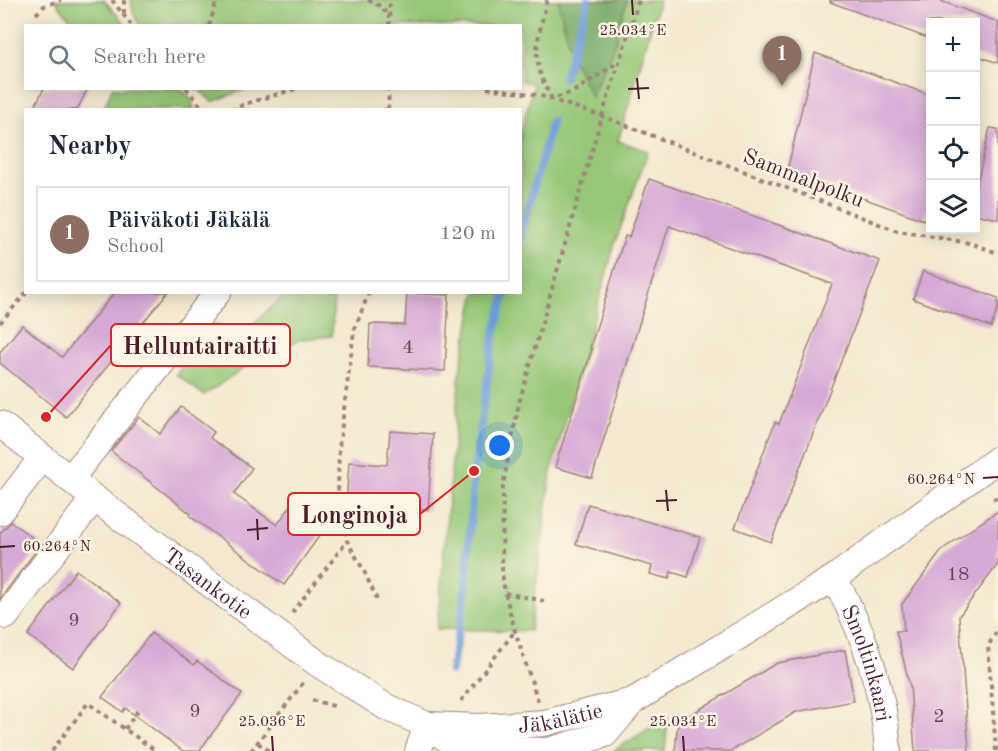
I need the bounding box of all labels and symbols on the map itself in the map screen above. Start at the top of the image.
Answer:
text: 25.034°E [600,24,666,39]
pin: 1 [762,36,802,86]
street label: Sammalpolku [740,146,867,212]
callout: Helluntairaitti [111,324,290,366]
text: Helluntairaitti [123,336,277,360]
house number: 4 [402,338,414,358]
your location [485,431,514,460]
text: 60.264°N [907,473,975,488]
callout: Longinoja [288,493,420,535]
text: Longinoja [300,505,408,529]
text: 60.264°N [23,540,91,555]
street label: Tasankotie [159,545,256,624]
house number: 18 [946,565,970,585]
street label: Smoltinkaari [837,602,894,723]
house number: 9 [68,611,80,631]
street label: Jäkälätie [517,700,605,738]
house number: 9 [189,702,201,722]
house number: 2 [933,707,945,727]
text: 25.036°E [239,715,305,730]
text: 25.034°E [650,715,716,730]

